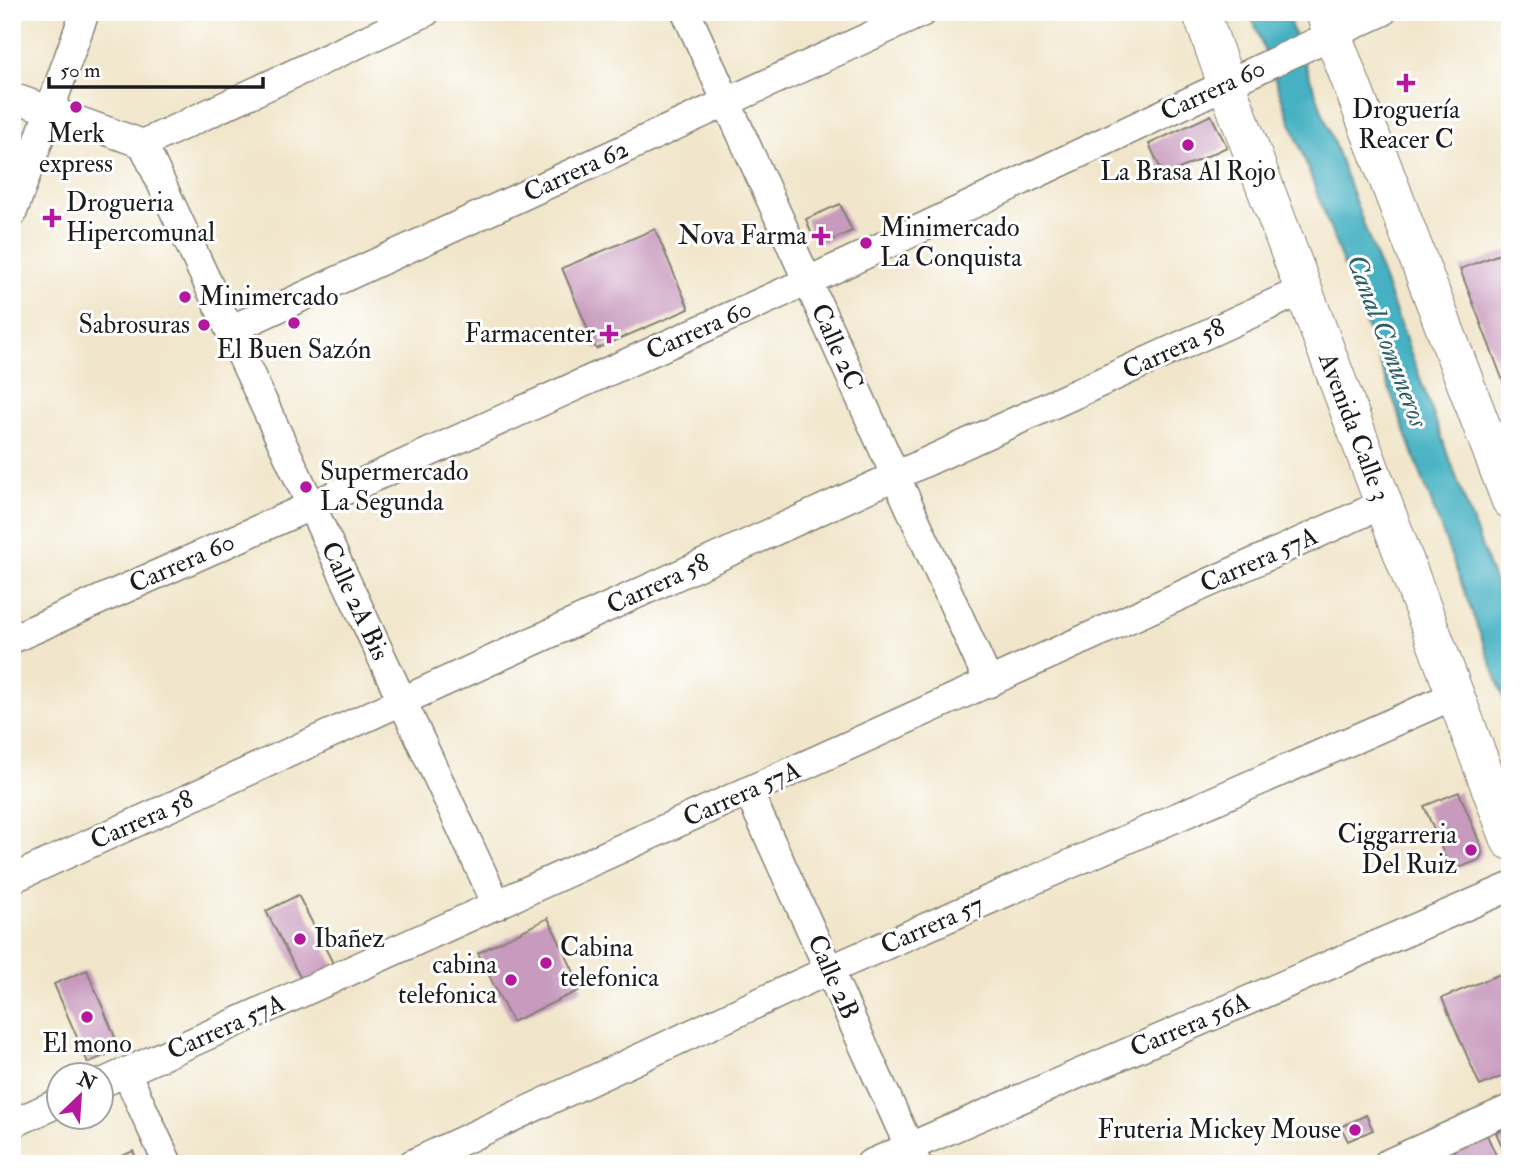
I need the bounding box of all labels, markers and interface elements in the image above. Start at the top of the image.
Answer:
scale bar [49,46,262,90]
street label: Carrera 60 [1155,52,1271,128]
text: 50 m [60,57,101,84]
marker: Droguería Reacer C [1398,75,1414,91]
place label: Droguería Reacer C [1352,94,1460,156]
marker: Merk express [68,99,84,115]
place label: Merk express [39,118,113,181]
street label: Carrera 62 [519,133,633,209]
marker: La Brasa Al Rojo [1180,137,1196,153]
place label: La Brasa Al Rojo [1100,156,1276,188]
place label: Drogueria Hipercomunal [66,187,215,250]
marker: Drogueria Hipercomunal [44,210,60,226]
place label: Minimercado La Conquista [880,212,1022,274]
place label: Nova Farma [678,220,807,252]
marker: Nova Farma [813,228,829,244]
marker: Minimercado La Conquista [858,235,874,251]
water label: Canal Comuneros [1338,250,1436,434]
place label: Minimercado [199,281,338,313]
marker: Minimercado [177,289,193,305]
street label: Carrera 60 [641,293,757,367]
street label: Calle 2C [804,299,870,395]
place label: Sabrosuras [78,309,190,341]
street label: Carrera 58 [1118,311,1230,387]
marker: El Buen Sazón [286,315,302,331]
marker: Sabrosuras [196,317,212,333]
place label: Farmacenter [465,318,595,350]
marker: Farmacenter [601,326,617,342]
place label: El Buen Sazón [217,334,371,366]
street label: Avenida Calle 3 [1311,347,1397,506]
place label: Supermercado La Segunda [320,456,469,518]
marker: Supermercado La Segunda [298,479,314,495]
street label: Carrera 57A [1195,520,1323,600]
street label: Carrera 60 [124,526,240,600]
street label: Calle 2A Bis [314,537,396,665]
street label: Carrera 58 [602,546,714,622]
street label: Carrera 57A [678,754,806,834]
street label: Carrera 58 [86,783,198,857]
place label: Ciggarreria Del Ruiz [1337,819,1457,881]
marker: Ciggarreria Del Ruiz [1463,842,1479,858]
street label: Carrera 57 [876,888,988,962]
place label: Ibañez [314,923,385,955]
street label: Calle 2B [800,930,866,1024]
marker: Ibañez [292,931,308,947]
place label: Cabina telefonica [560,932,659,994]
place label: cabina telefonica [398,949,497,1011]
marker: Cabina telefonica [538,955,554,971]
marker: cabina telefonica [503,972,519,988]
street label: Carrera 56A [1125,985,1255,1064]
street label: Carrera 57A [162,987,290,1067]
marker: El mono [79,1009,95,1025]
place label: El mono [42,1028,132,1060]
north arrow [46,1060,116,1130]
text: N [73,1067,100,1096]
place label: Fruteria Mickey Mouse [1098,1114,1341,1146]
marker: Fruteria Mickey Mouse [1347,1122,1363,1138]

